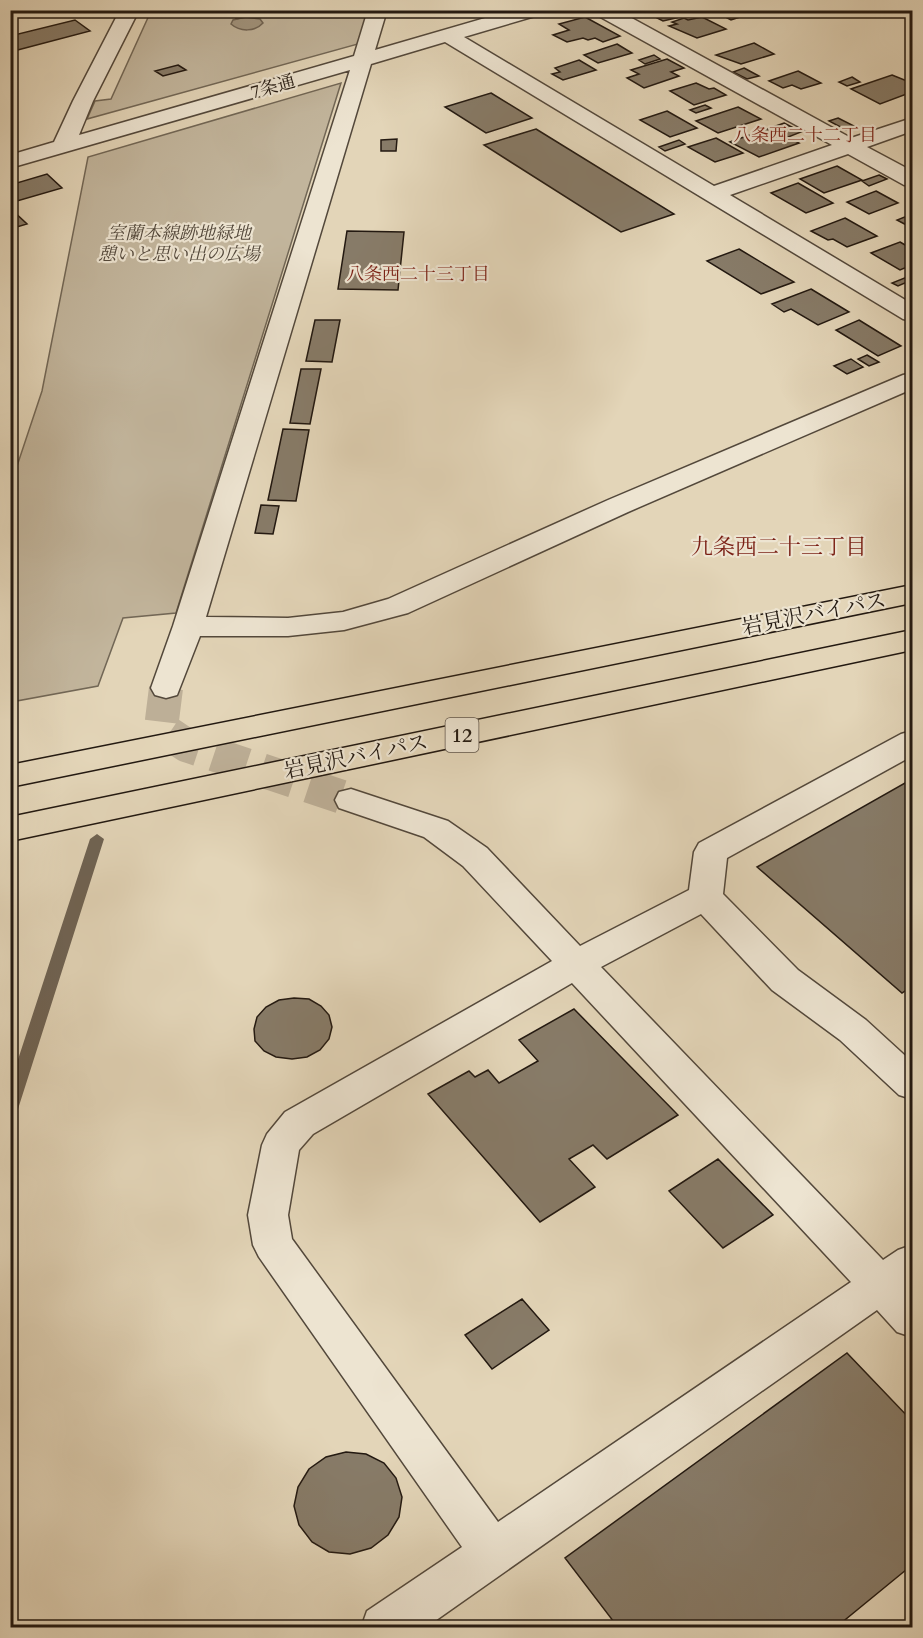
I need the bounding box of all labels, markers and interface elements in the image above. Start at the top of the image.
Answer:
street label: 7条通 [248,69,298,105]
district label: 八条西二十二丁目 [733,123,877,148]
park label: 室蘭本線跡地緑地 憩いと思い出の広場 [98,221,262,267]
district label: 八条西二十三丁目 [346,262,490,287]
district label: 九条西二十三丁目 [691,532,867,562]
street label: 岩見沢バイパス [739,586,889,642]
road number: 12 [446,718,478,752]
street label: 岩見沢バイパス [281,728,431,786]

